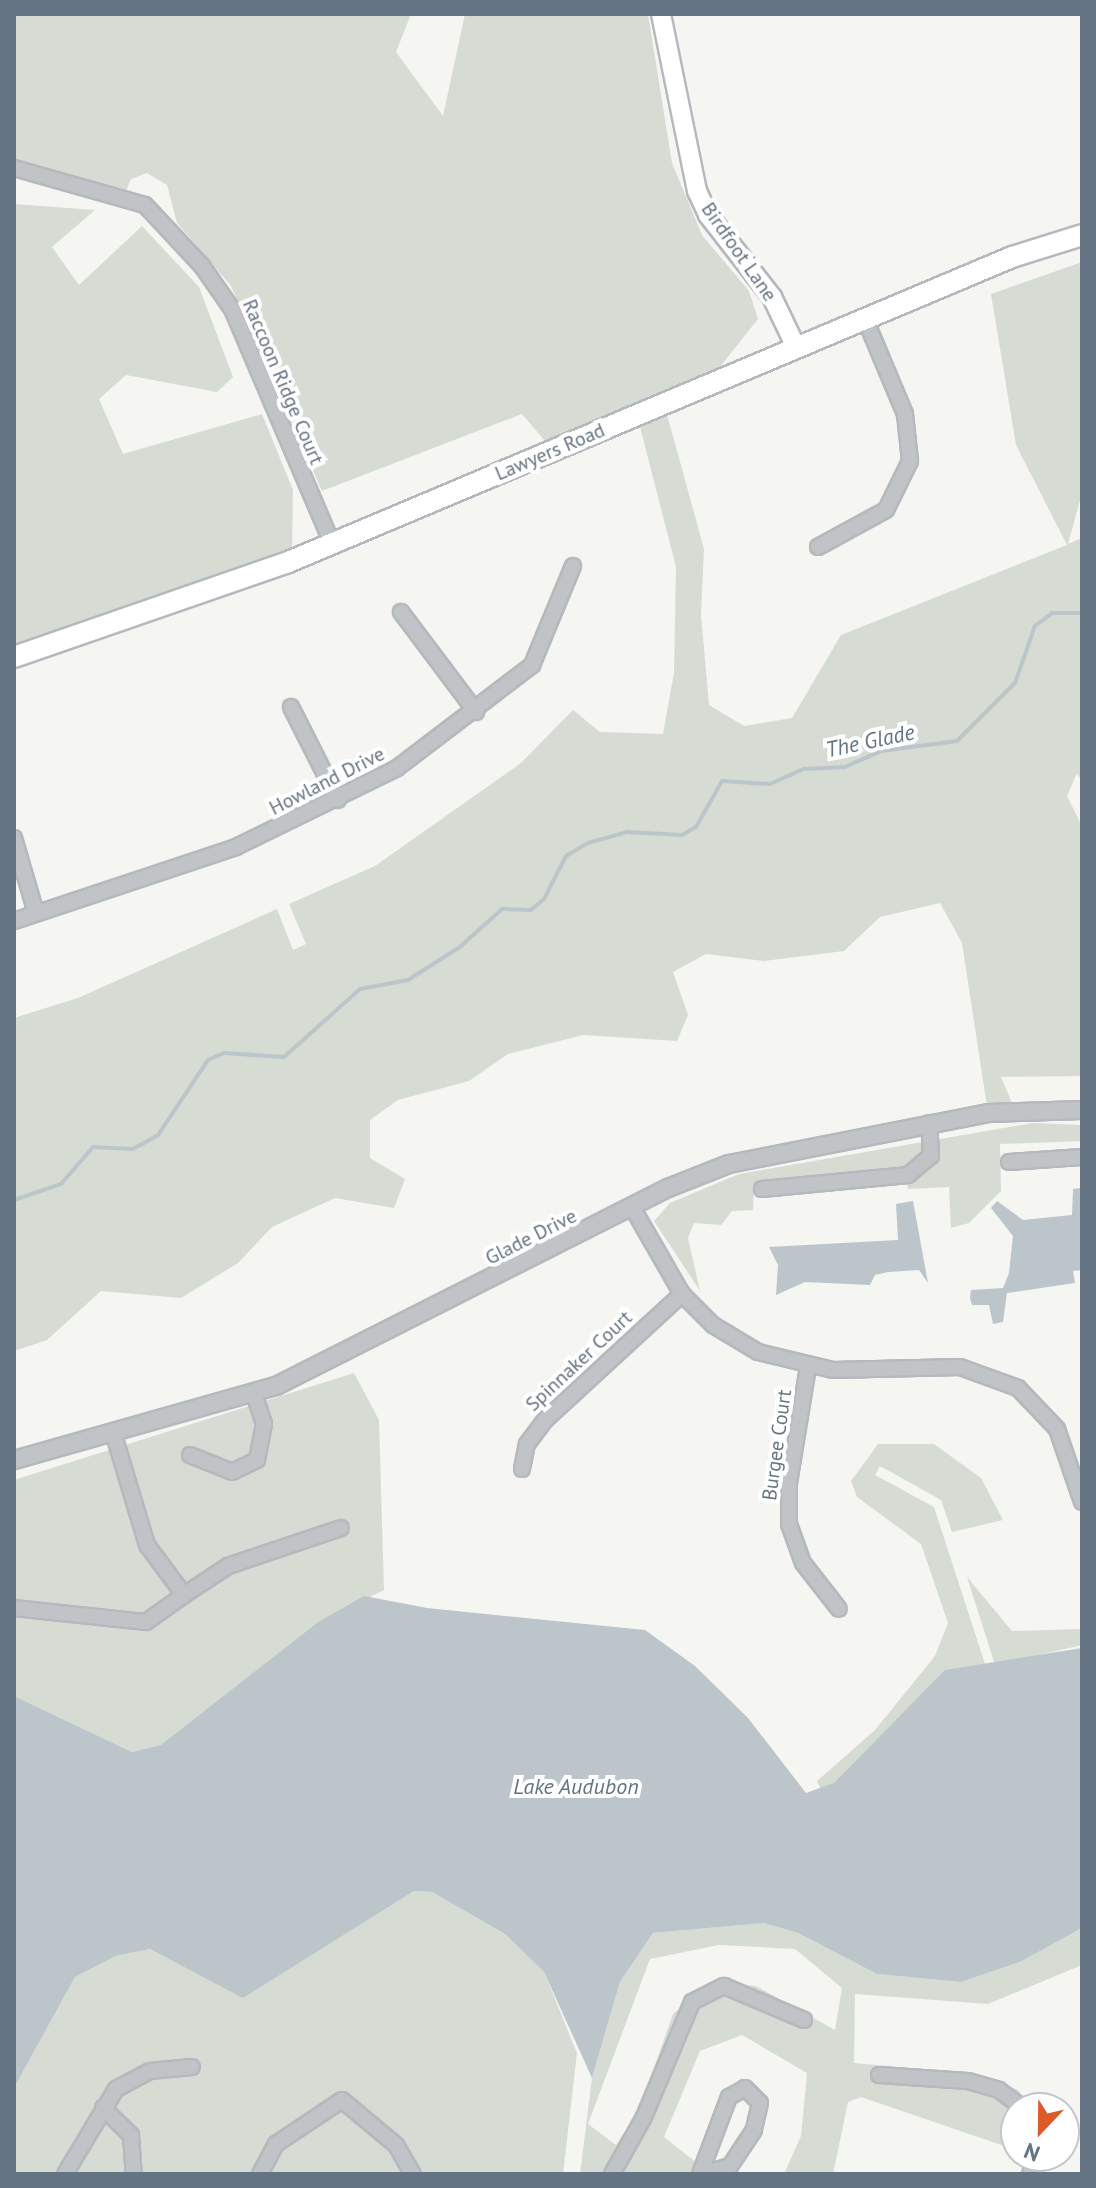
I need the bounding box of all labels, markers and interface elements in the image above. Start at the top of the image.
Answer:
street label: Birdfoot Lane [696,198,782,306]
street label: Raccoon Ridge Court [237,296,329,468]
street label: Lawyers Road [492,418,608,486]
water label: The Glade [823,719,917,763]
street label: Howland Drive [265,742,389,820]
street label: Glade Drive [481,1204,581,1270]
street label: Spinnaker Court [521,1306,637,1416]
street label: Burgee Court [757,1388,797,1502]
water label: Lake Audubon [513,1774,639,1800]
north arrow [1000,2092,1080,2172]
text: N [1020,2137,1044,2168]

